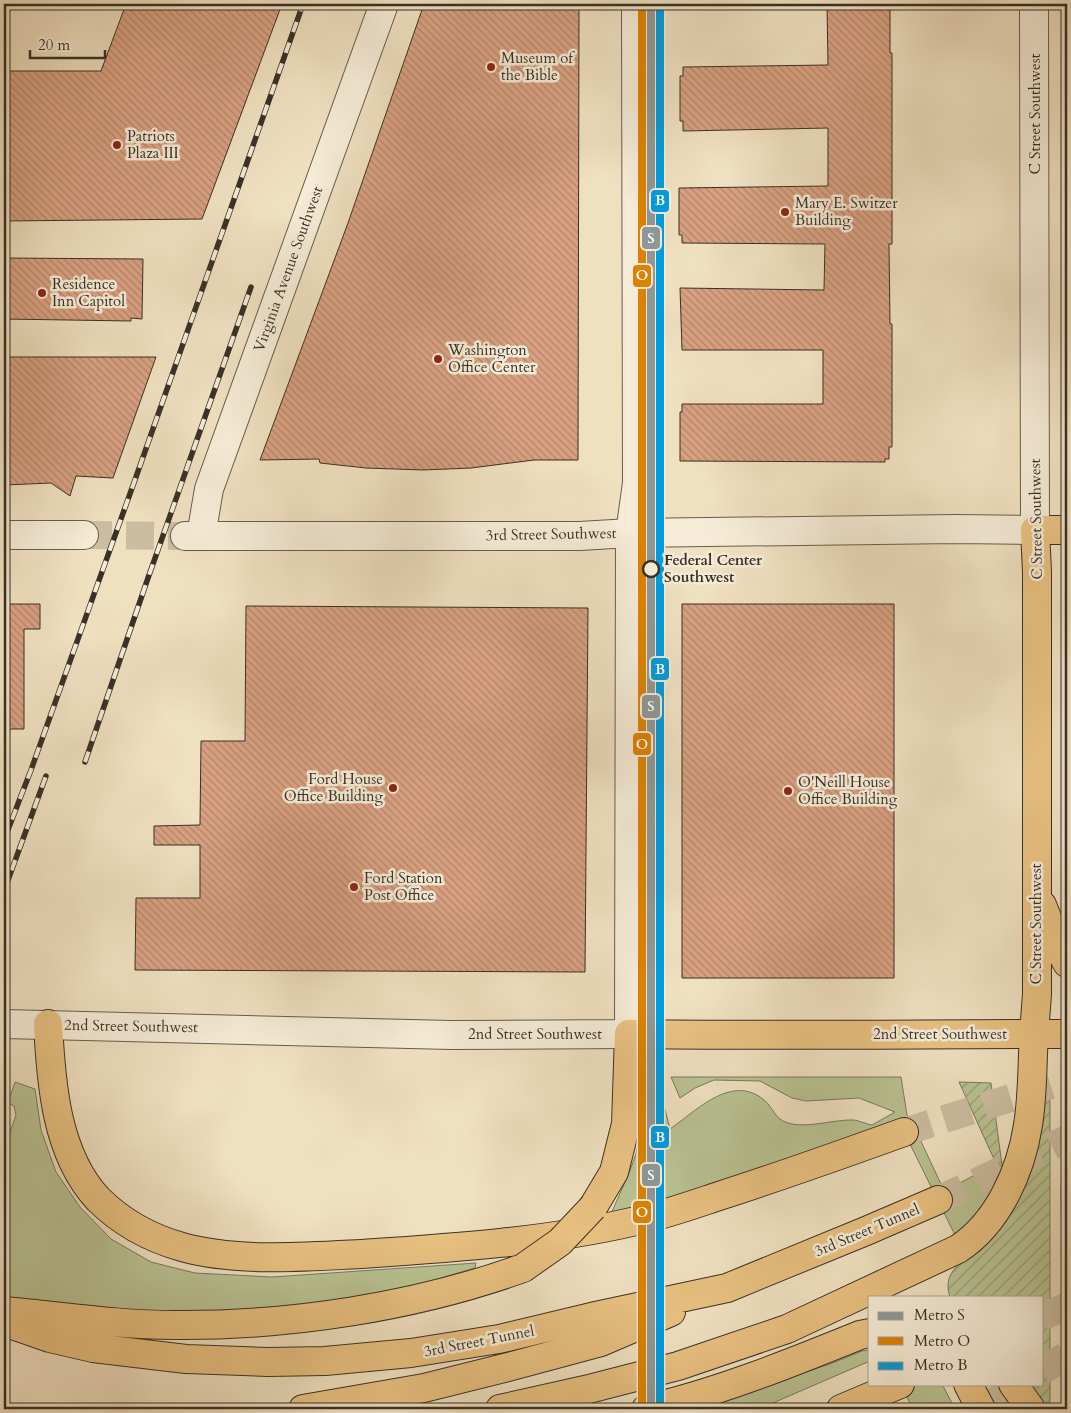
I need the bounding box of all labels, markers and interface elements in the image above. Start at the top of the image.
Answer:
scale bar [30,28,105,60]
text: 20 m [38,35,70,55]
place label: Museum of the Bible [501,48,575,85]
street label: C Street Southwest [1025,53,1045,175]
marker: Museum of the Bible [485,61,497,73]
place label: Patriots Plaza III [127,126,179,163]
marker: Patriots Plaza III [111,139,123,151]
street label: Virginia Avenue Southwest [249,183,327,354]
line badge: B [650,189,670,213]
text: B [655,191,665,210]
place label: Mary E. Switzer Building [795,193,898,230]
marker: Mary E. Switzer Building [779,206,791,218]
line badge: S [641,226,661,250]
text: S [647,229,655,248]
line badge: O [632,264,652,288]
text: O [636,266,648,285]
place label: Residence Inn Capitol [52,274,125,311]
marker: Residence Inn Capitol [36,287,48,299]
place label: Washington Office Center [447,340,536,377]
marker: Washington Office Center [432,353,444,365]
street label: C Street Southwest [1025,458,1047,580]
street label: 3rd Street Southwest [485,523,617,545]
place label: Federal Center Southwest [664,550,763,587]
marker: Federal Center Southwest [642,560,660,578]
line badge: B [650,657,670,681]
text: B [655,660,665,679]
line badge: S [641,694,661,719]
text: S [647,697,655,716]
line badge: O [632,732,652,756]
text: O [636,735,648,754]
place label: Ford House Office Building [284,769,384,806]
place label: O'Neill House Office Building [798,772,898,809]
marker: Ford House Office Building [387,782,399,794]
marker: O'Neill House Office Building [782,785,794,797]
street label: C Street Southwest [1026,863,1046,985]
place label: Ford Station Post Office [364,868,443,905]
marker: Ford Station Post Office [348,881,360,893]
street label: 2nd Street Southwest [64,1015,198,1037]
street label: 2nd Street Southwest [468,1024,602,1044]
street label: 2nd Street Southwest [873,1024,1007,1044]
line badge: B [650,1125,670,1149]
text: B [655,1128,665,1147]
line badge: S [641,1163,661,1187]
text: S [647,1166,655,1185]
street label: 3rd Street Tunnel [811,1199,923,1261]
line badge: O [632,1200,652,1224]
text: O [636,1203,648,1222]
legend [868,1296,1044,1386]
text: Metro S [914,1305,965,1325]
street label: 3rd Street Tunnel [422,1320,536,1362]
text: Metro O [914,1331,970,1351]
text: Metro B [914,1355,967,1375]

